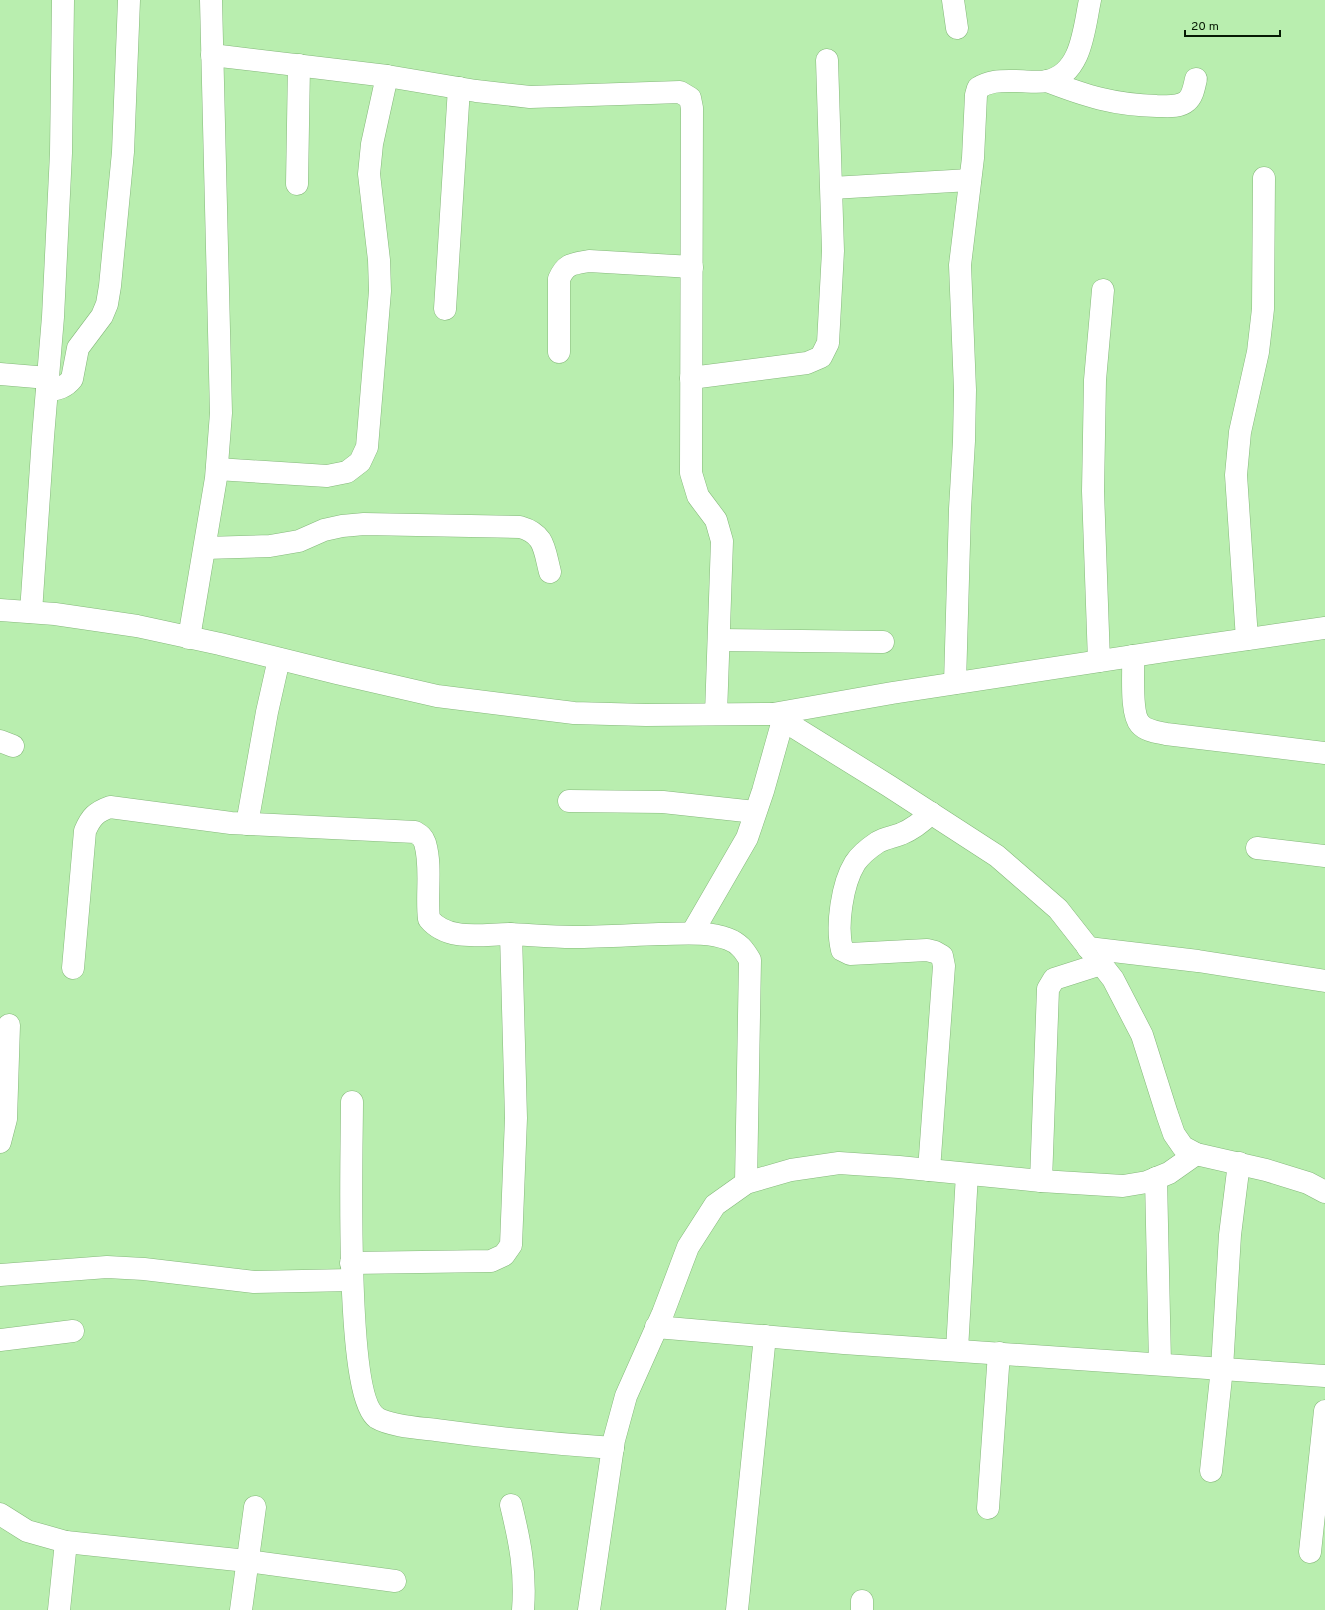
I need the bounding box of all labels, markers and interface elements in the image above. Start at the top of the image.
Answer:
scale bar [1185,12,1280,38]
text: 20 m [1191,19,1219,35]

